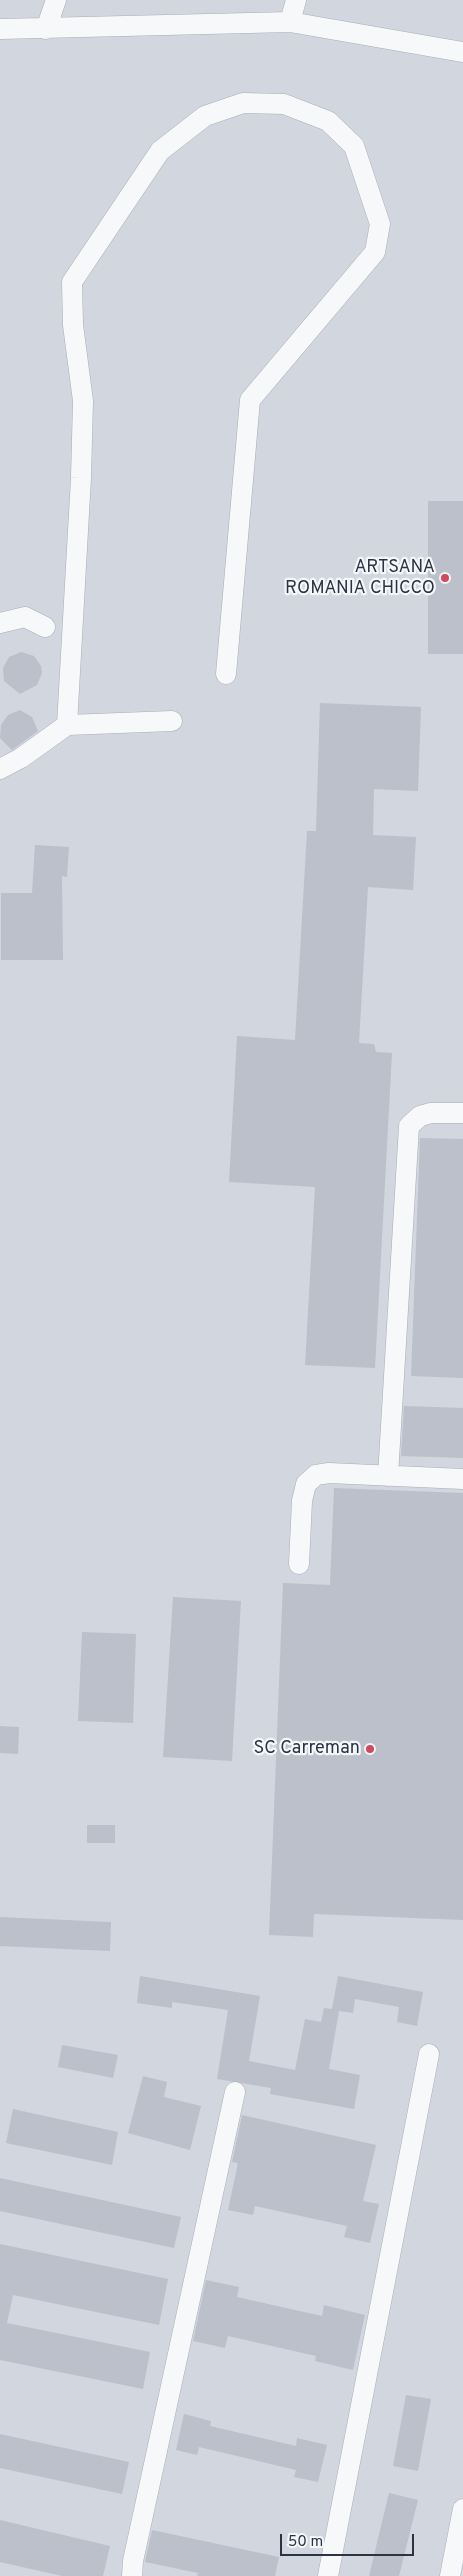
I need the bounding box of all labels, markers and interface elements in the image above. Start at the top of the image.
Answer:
place label: ARTSANA ROMANIA CHICCO [285,557,435,600]
marker: ARTSANA ROMANIA CHICCO [439,572,451,584]
place label: SC Carreman [253,1738,360,1760]
marker: SC Carreman [364,1743,376,1755]
scale bar [283,2524,417,2556]
text: 50 m [288,2533,323,2552]

